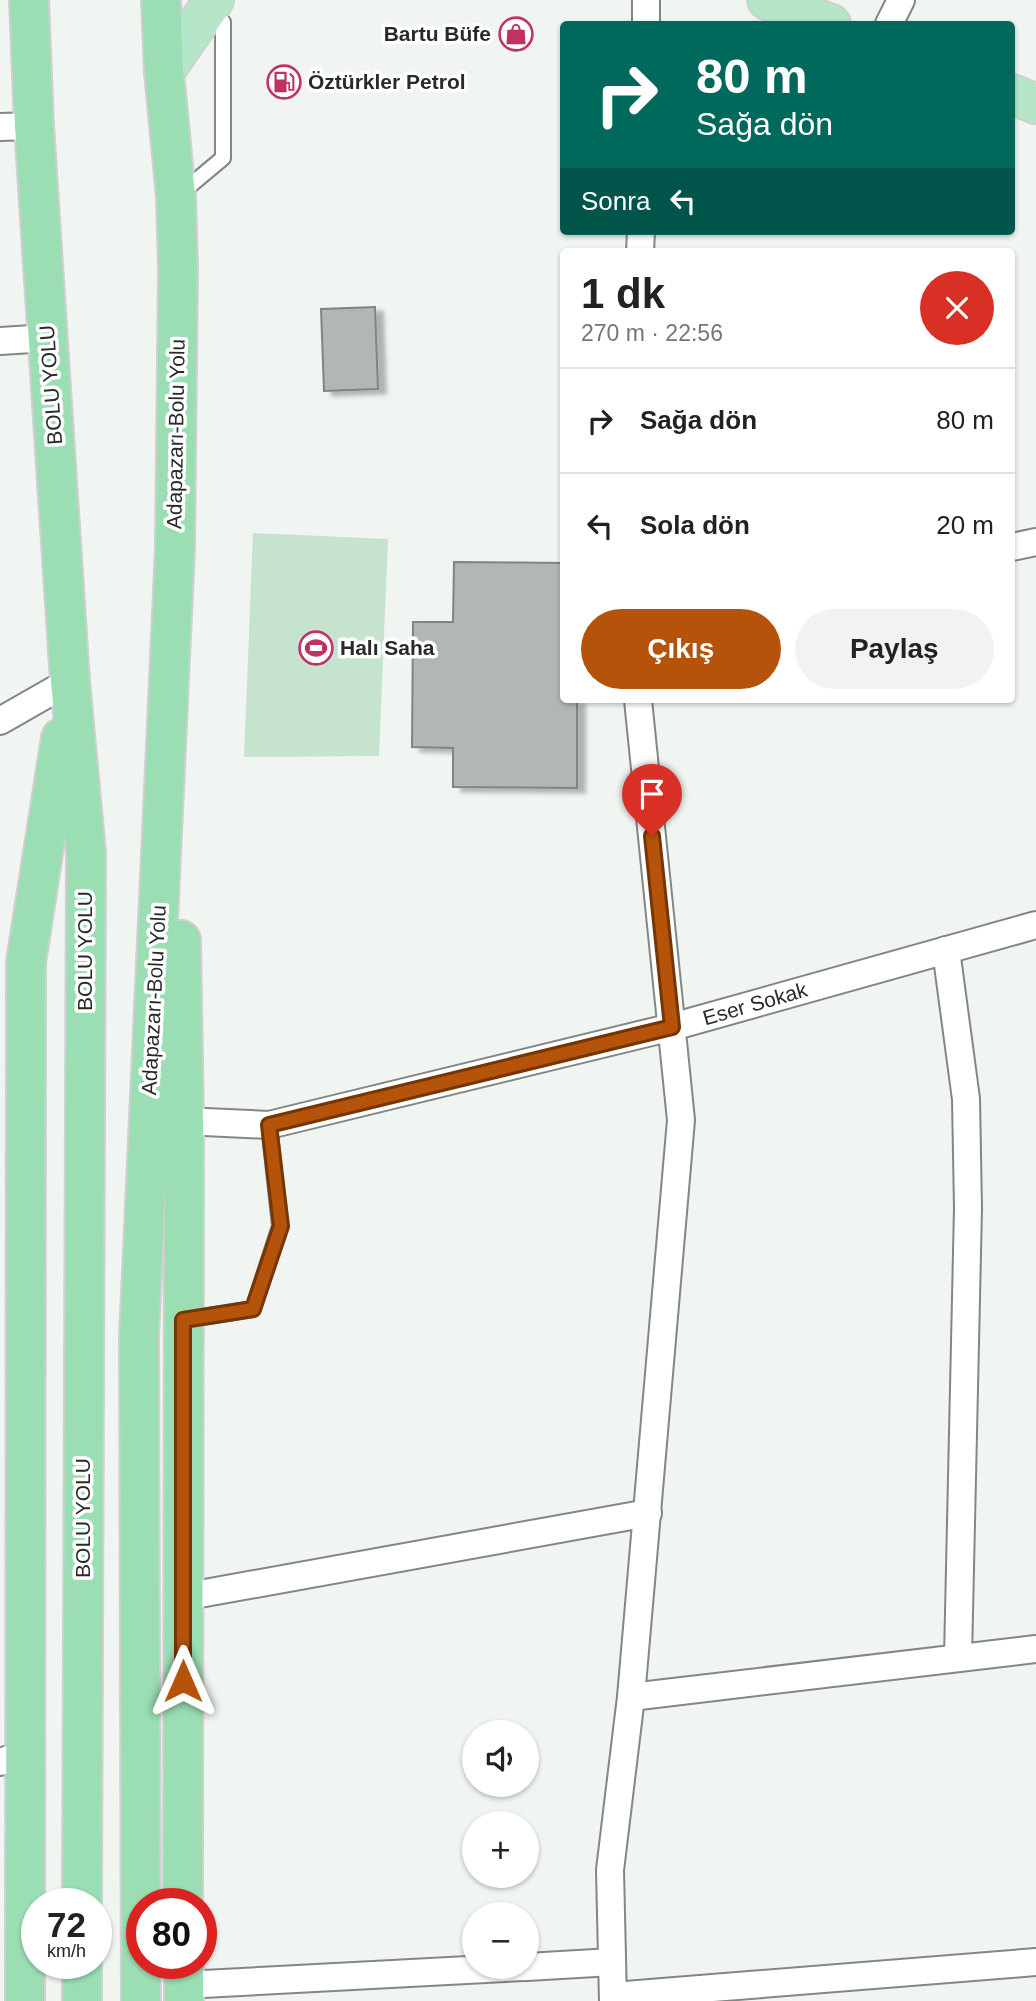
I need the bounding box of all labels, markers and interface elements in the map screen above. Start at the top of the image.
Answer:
shop icon: Bartu Büfe [497,15,535,53]
place label: Bartu Büfe [384,22,491,45]
icon: right [581,49,672,140]
text: 80 m [696,49,808,103]
fuel station icon: Öztürkler Petrol [265,63,303,101]
place label: Öztürkler Petrol [308,70,466,93]
text: Sağa dön [696,106,833,142]
icon: left [664,182,702,220]
text: Sonra [581,186,650,216]
text: 1 dk [581,270,665,317]
button: close [920,271,994,345]
text: 270 m · 22:56 [581,320,723,346]
street label: BOLU YOLU [35,324,66,446]
street label: Adapazarı-Bolu Yolu [162,339,189,529]
icon: right [581,402,619,440]
text: Sağa dön [640,405,757,435]
text: 80 m [936,405,994,435]
icon: left [581,507,619,545]
text: Sola dön [640,510,750,540]
text: 20 m [936,510,994,540]
button: Çıkış [581,609,781,689]
button: Paylaş [795,609,994,689]
sports icon: Halı Saha [297,629,335,667]
place label: Halı Saha [340,636,435,659]
pin [622,764,682,836]
icon: arrive [633,775,671,813]
street label: BOLU YOLU [73,891,96,1011]
street label: Adapazarı-Bolu Yolu [137,904,170,1096]
street label: Eser Sokak [700,978,810,1029]
street label: BOLU YOLU [71,1458,94,1578]
position arrow [146,1644,220,1718]
map controls [462,1720,539,1979]
button: sound [462,1720,539,1797]
button: + [462,1811,539,1888]
speed limit sign: 80 [126,1888,217,1979]
button: − [462,1902,539,1979]
text: 72 [47,1905,86,1944]
text: km/h [47,1941,86,1961]

